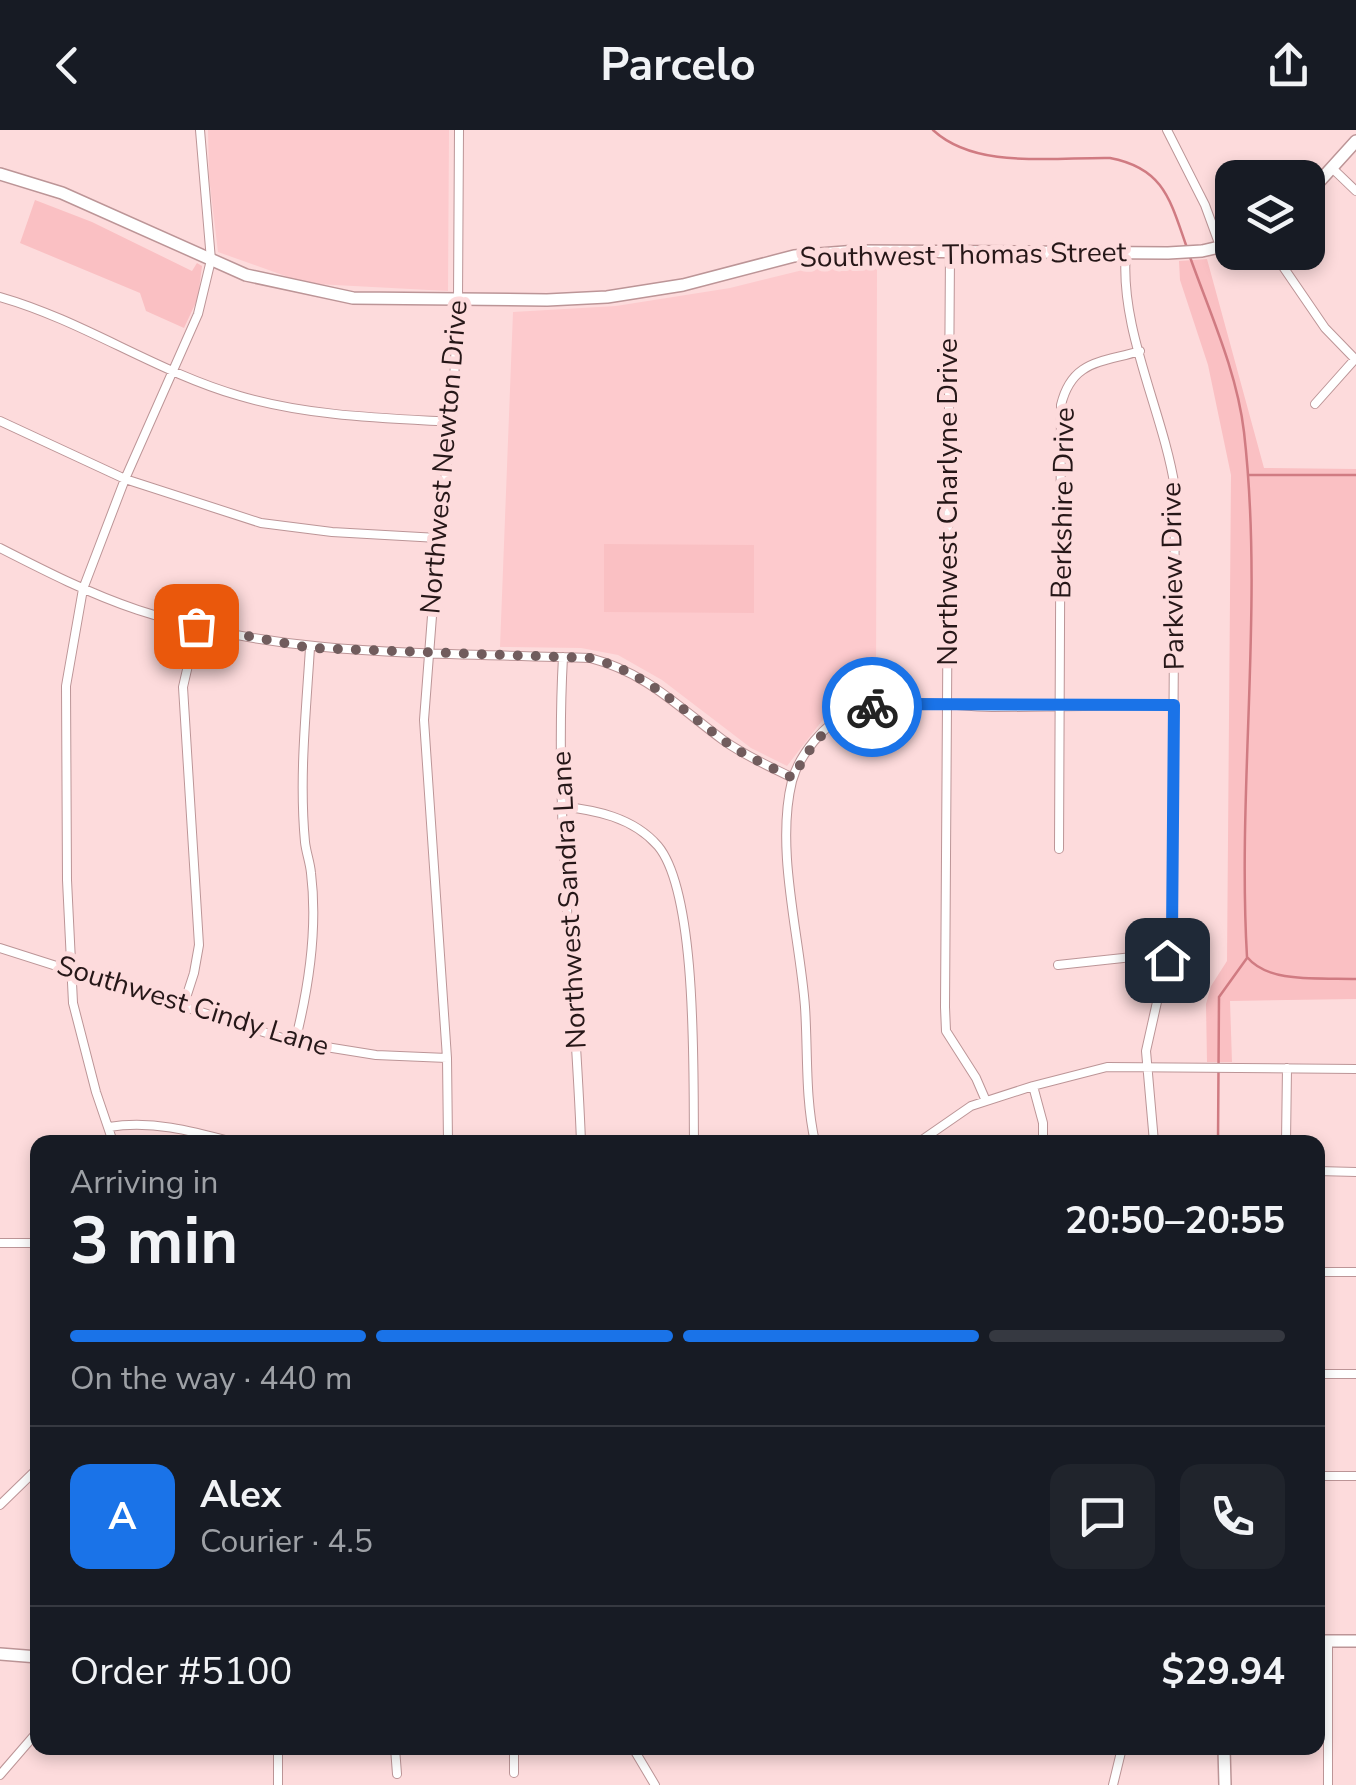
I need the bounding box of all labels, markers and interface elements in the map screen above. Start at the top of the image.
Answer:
text: Parcelo [600,35,756,96]
icon: back [40,38,95,93]
icon: share [1261,38,1316,93]
map controls [1215,160,1325,270]
button: layers [1215,160,1325,270]
street label: Southwest Thomas Street [799,233,1127,277]
street label: Northwest Newton Drive [411,298,477,616]
street label: Northwest Charlyne Drive [929,338,967,666]
street label: Berkshire Drive [1042,407,1084,599]
street label: Parkview Drive [1152,482,1194,670]
pin [154,584,239,669]
icon: bag [169,599,224,654]
courier [822,657,922,757]
icon: bike [845,680,900,735]
street label: Northwest Sandra Lane [542,750,596,1050]
pin [1125,918,1210,1003]
icon: home [1140,933,1195,988]
street label: Southwest Cindy Lane [52,947,334,1065]
text: Arriving in [70,1161,218,1204]
text: 20:50–20:55 [1065,1195,1285,1246]
text: 3 min [70,1197,238,1286]
text: On the way · 440 m [70,1357,352,1400]
button: chat [1050,1464,1155,1569]
button: phone [1180,1464,1285,1569]
text: Alex [200,1469,281,1520]
text: A [108,1491,137,1542]
text: Courier · 4.5 [200,1520,373,1563]
text: Order #5100 [70,1646,292,1697]
text: $29.94 [1162,1646,1285,1697]

